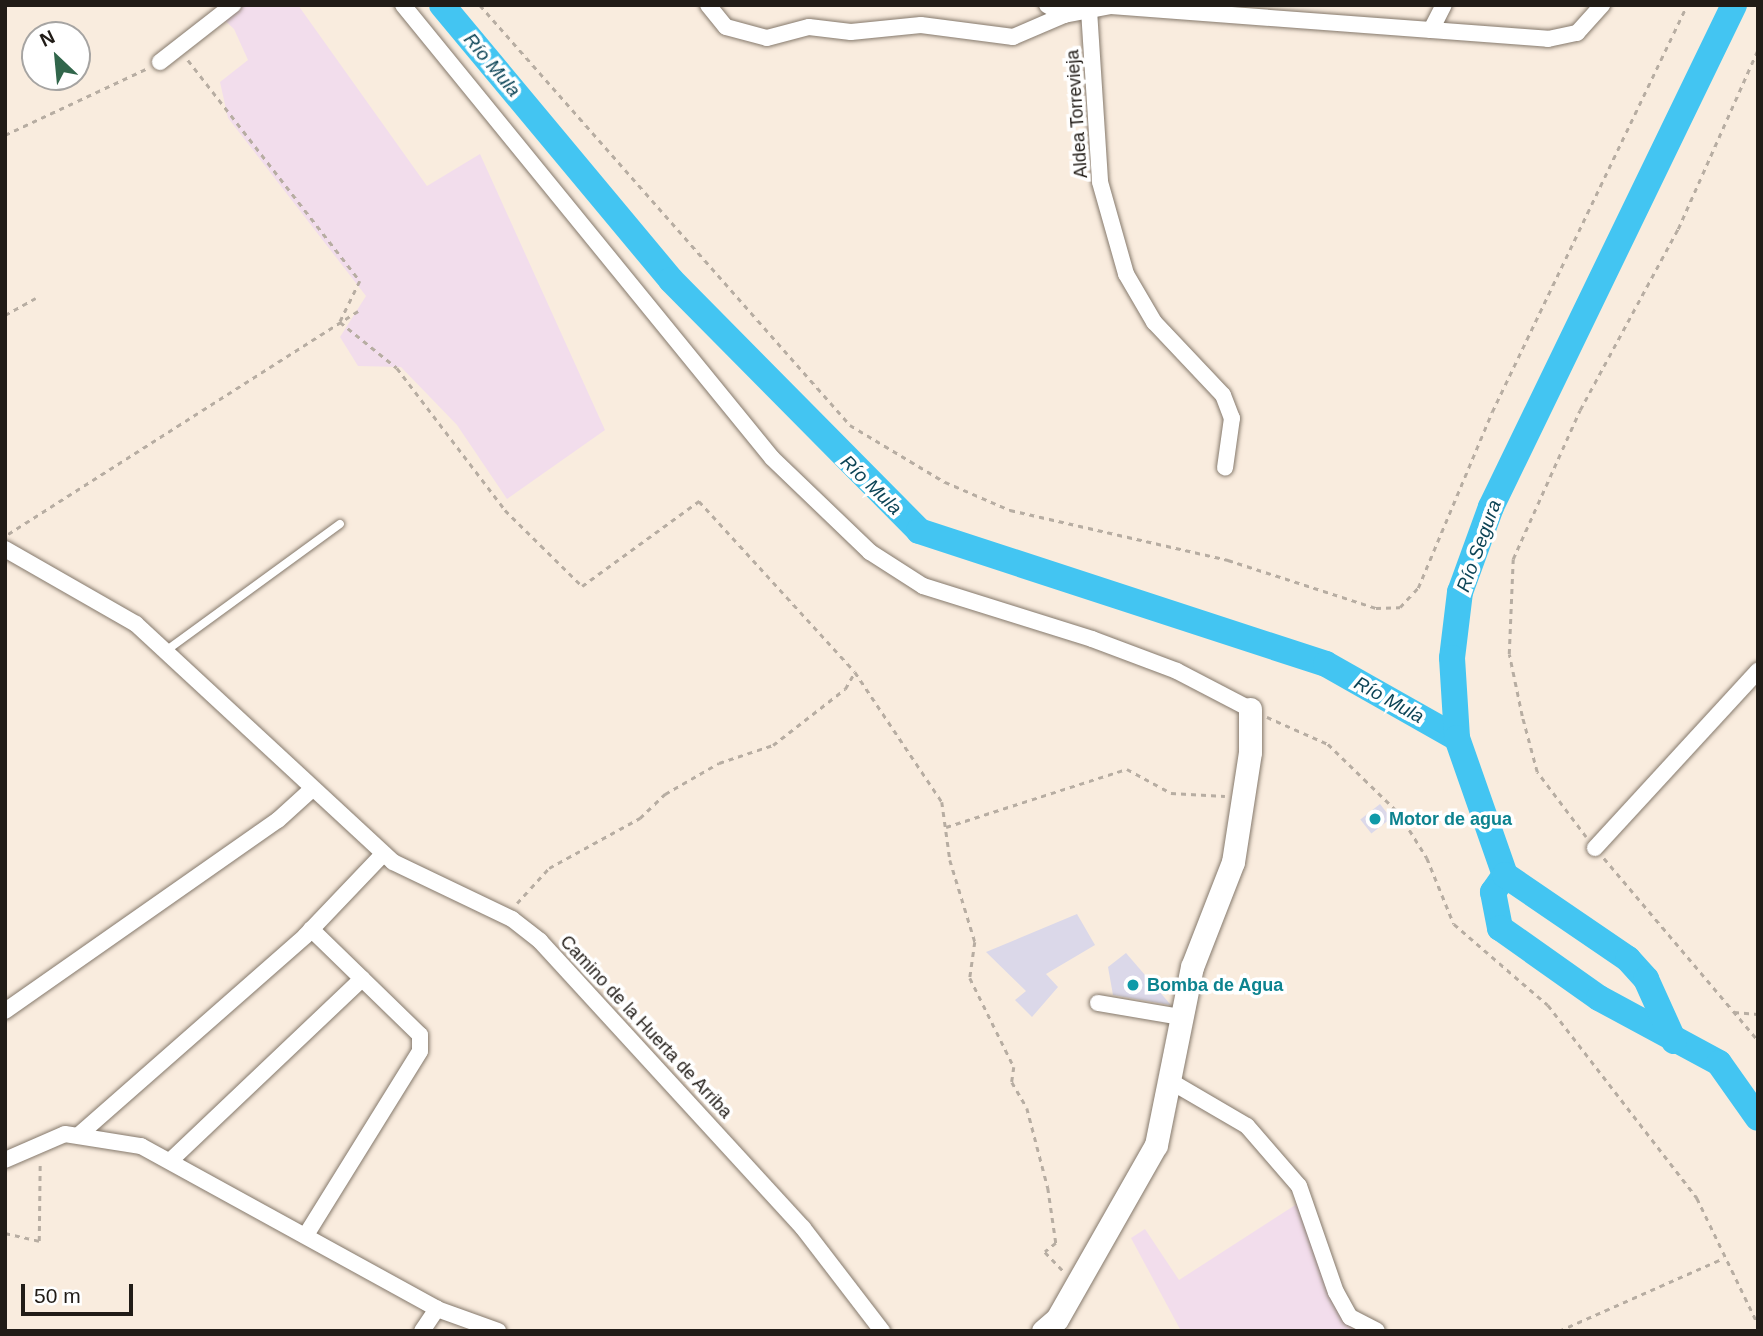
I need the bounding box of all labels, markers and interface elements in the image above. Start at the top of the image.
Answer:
north arrow [21,21,91,91]
text: N [37,26,58,51]
water label: Río Mula [459,29,525,101]
street label: Aldea Torrevieja [1062,49,1092,179]
water label: Río Mula [836,450,906,520]
water label: Río Segura [1452,497,1506,595]
water label: Río Mula [1350,672,1428,728]
place label: Motor de agua [1389,808,1512,830]
marker: Motor de agua [1367,811,1383,827]
street label: Camino de la Huerta de Arriba [555,931,737,1123]
place label: Bomba de Agua [1147,974,1284,996]
marker: Bomba de Agua [1125,977,1141,993]
scale bar [24,1270,136,1314]
text: 50 m [34,1284,81,1307]

